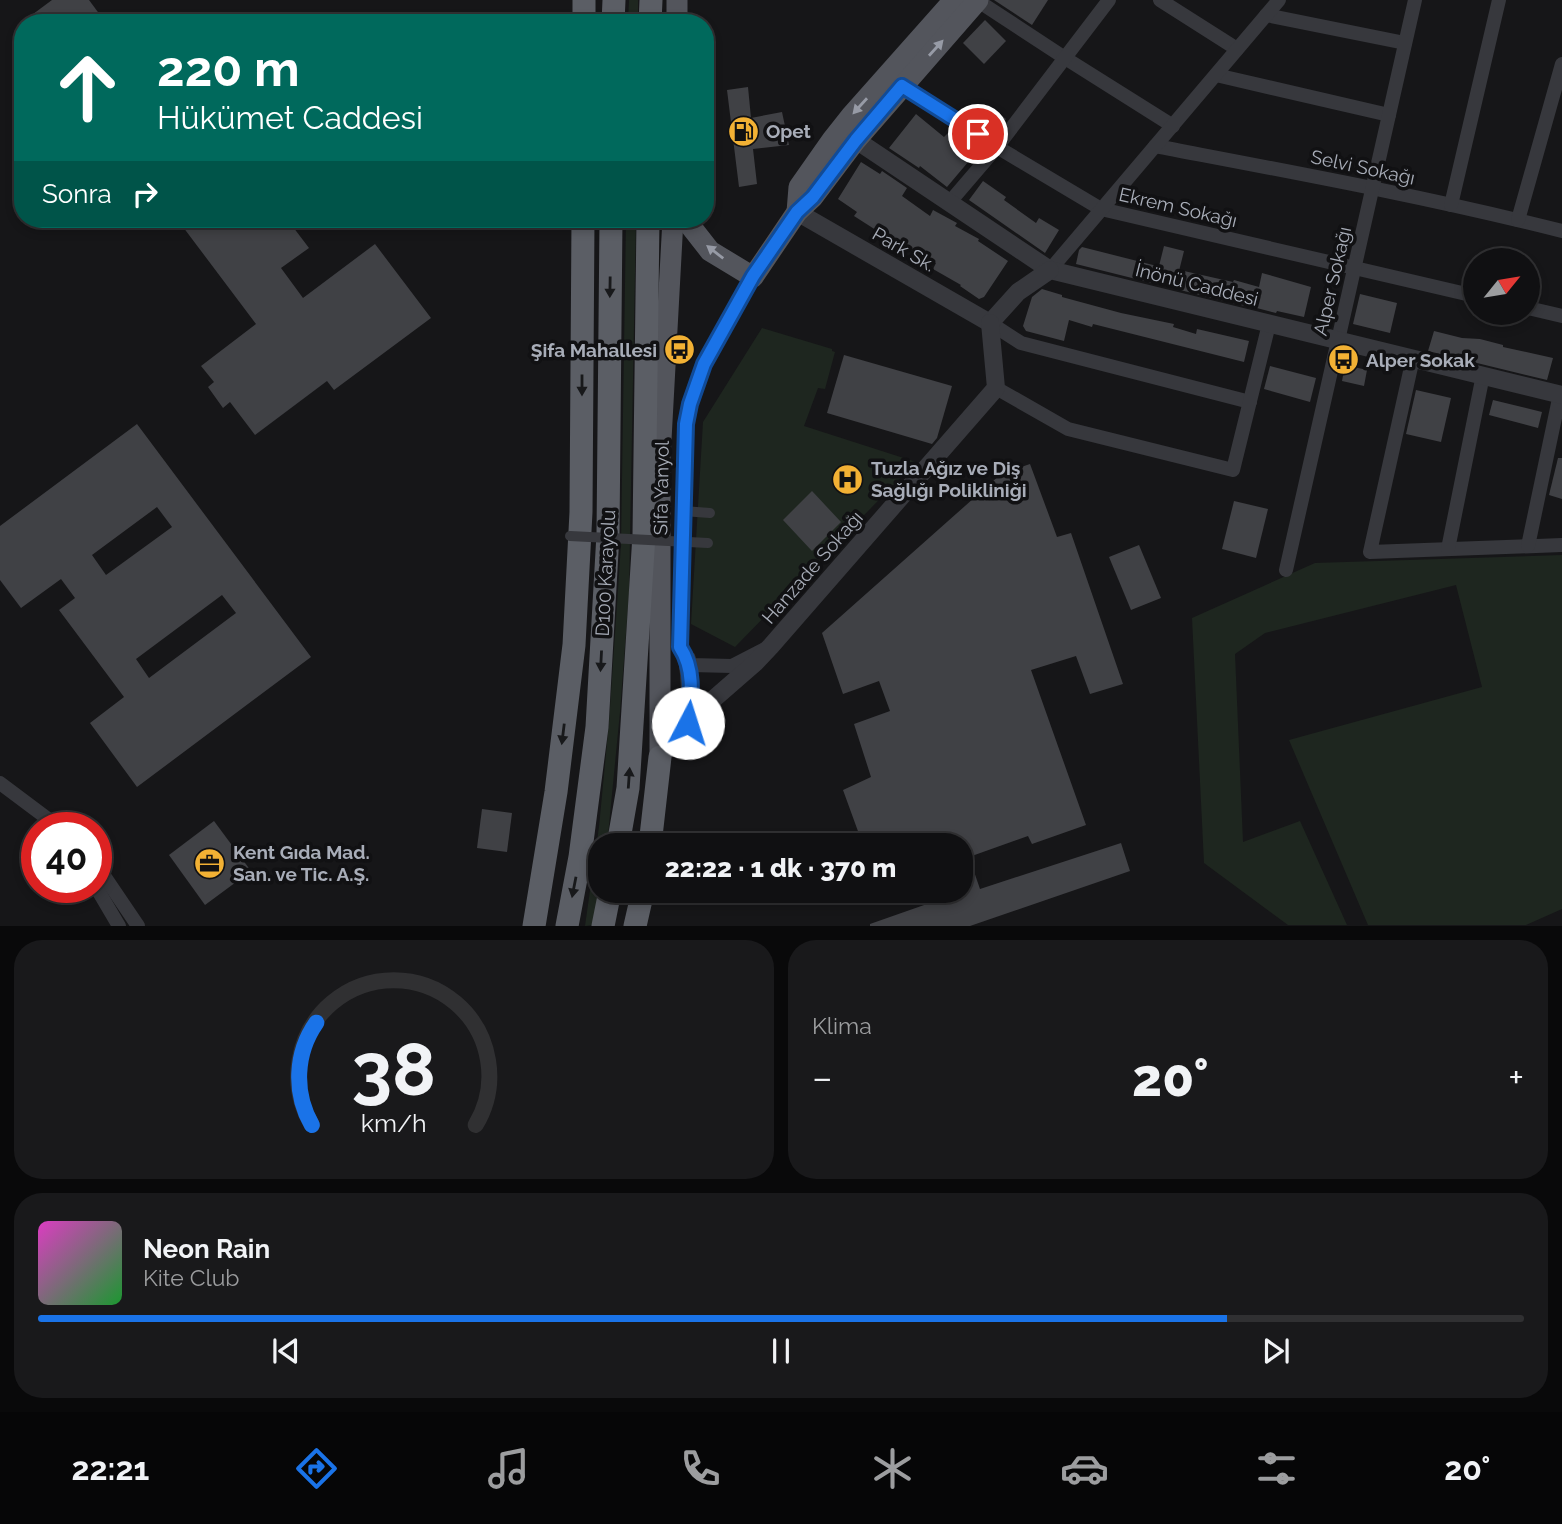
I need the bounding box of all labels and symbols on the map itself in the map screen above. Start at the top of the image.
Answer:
one-way arrow [928,39,944,57]
one-way arrow [852,97,868,115]
pin [948,104,1008,164]
fuel station icon: Opet [726,114,760,148]
place label: Opet [766,120,812,142]
street label: Selvi Sokağı [1309,145,1417,189]
street label: Ekrem Sokağı [1117,183,1239,231]
street label: Park Sk. [869,222,939,276]
street label: Alper Sokağı [1309,224,1355,338]
one-way arrow [706,245,724,260]
north arrow [1463,248,1540,326]
street label: İnönü Caddesi [1133,258,1261,310]
one-way arrow [605,276,616,298]
bus stop icon: Şifa Mahallesi [663,333,697,367]
place label: Şifa Mahallesi [531,339,657,361]
bus stop icon: Alper Sokak [1326,343,1360,377]
place label: Alper Sokak [1366,349,1475,371]
one-way arrow [576,374,588,396]
street label: Sifa Yanyol [649,440,673,536]
place label: Tuzla Ağız ve Diş Sağlığı Polikliniği [871,457,1027,501]
hospital icon: Tuzla Ağız ve Diş Sağlığı Polikliniği [831,462,865,496]
street label: Hanzade Sokağı [757,506,867,628]
street label: D100 Karayolu [591,509,619,637]
one-way arrow [595,651,606,673]
position arrow [651,686,725,760]
one-way arrow [557,723,568,745]
one-way arrow [624,767,635,789]
speed limit sign: 40 [21,812,112,903]
place label: Kent Gıda Mad. San. ve Tic. A.Ş. [233,841,370,885]
office icon: Kent Gıda Mad. San. ve Tic. A.Ş. [193,846,227,880]
one-way arrow [569,876,580,898]

